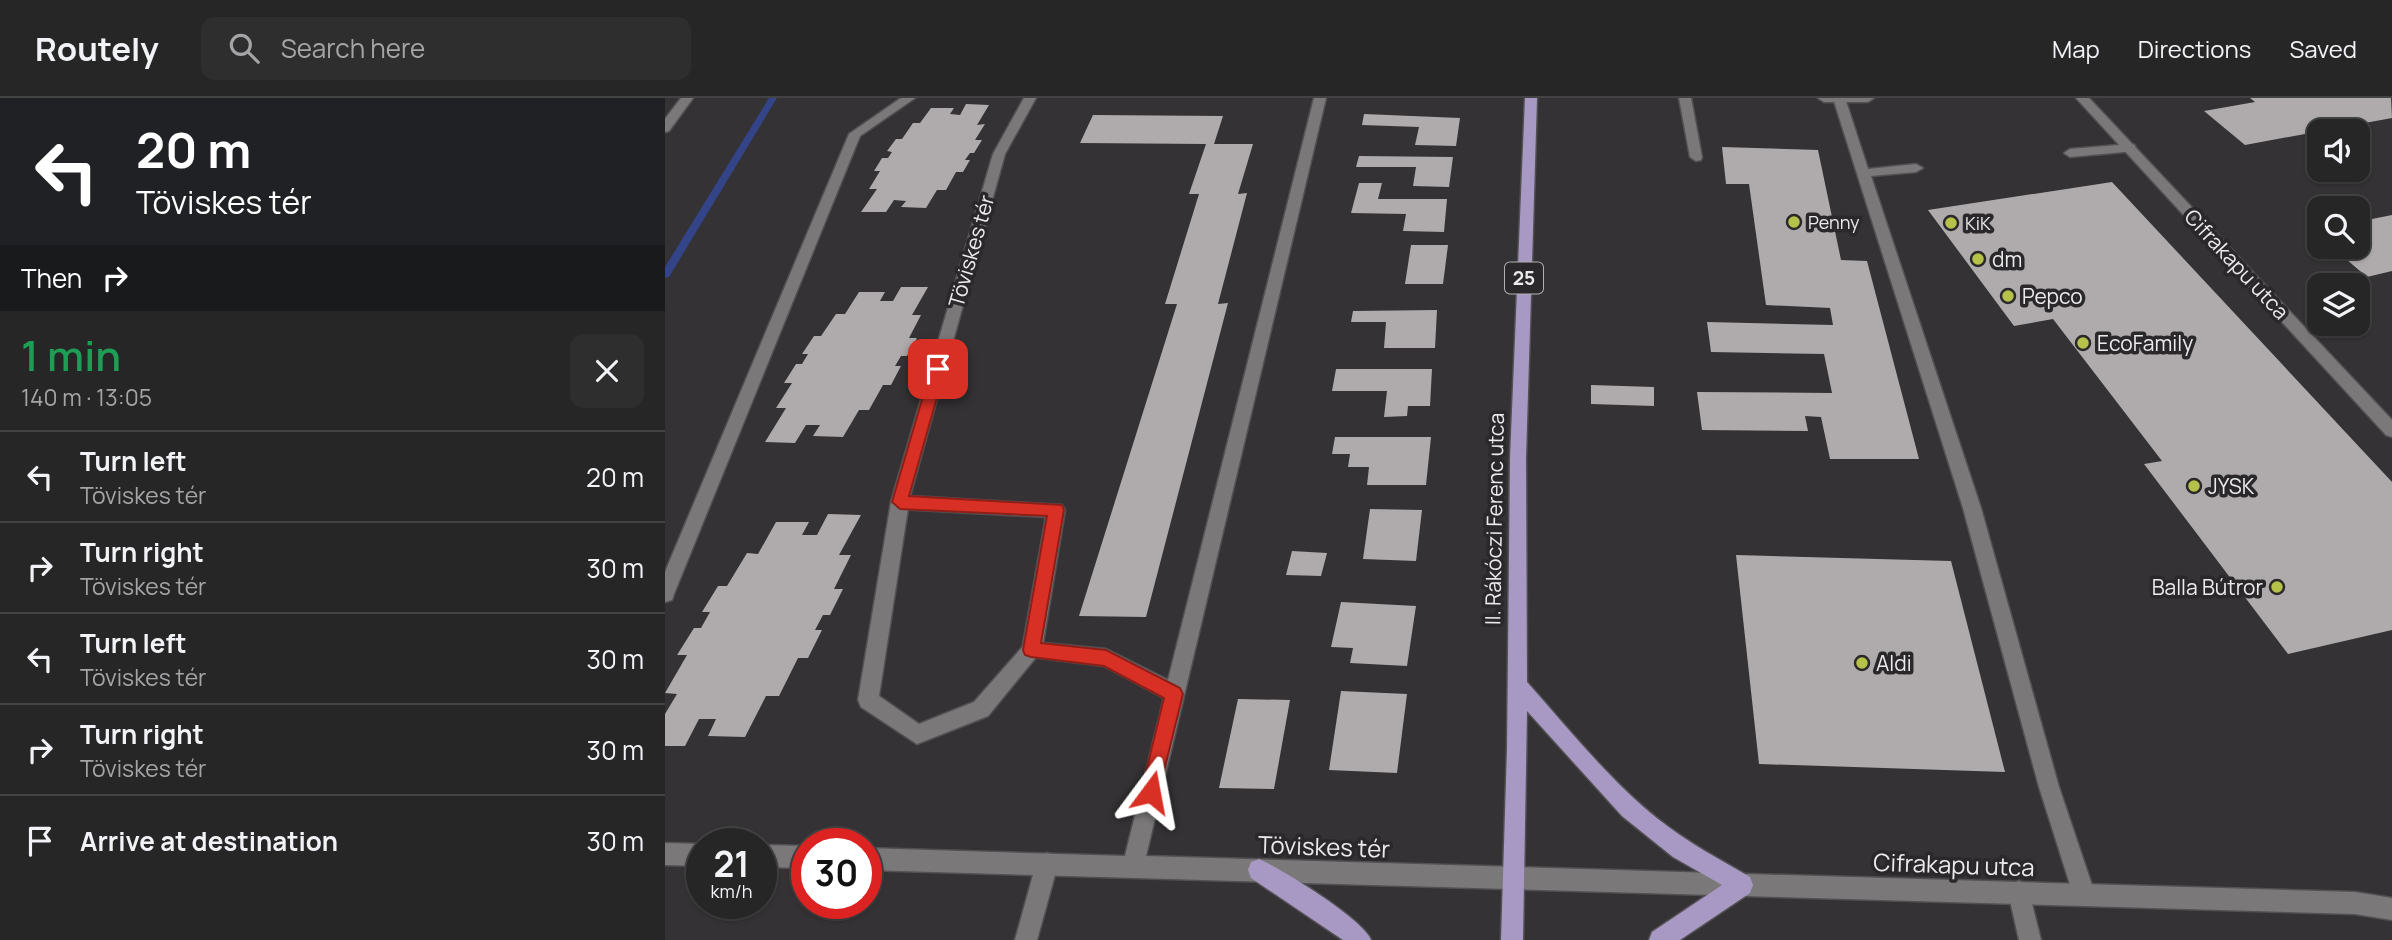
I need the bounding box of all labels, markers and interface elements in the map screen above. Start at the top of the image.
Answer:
search box [201,17,691,80]
text: Routely [35,26,159,71]
icon: search [225,29,263,67]
text: Search here [281,30,425,66]
text: Map [2052,32,2100,65]
text: Directions [2138,32,2251,65]
text: Saved [2289,32,2357,65]
text: 20 m [136,116,251,183]
map controls [2307,119,2370,336]
button: sound [2307,119,2370,182]
icon: left [21,126,112,217]
text: Töviskes tér [136,180,312,224]
street label: Töviskes tér [942,191,1000,310]
button: search [2307,196,2370,259]
street label: Cifrakapu utca [2179,203,2295,325]
place label: Penny [1808,210,1860,234]
place label: KiK [1965,211,1991,235]
marker: Penny [1786,214,1802,230]
marker: KiK [1943,215,1959,231]
place label: dm [1992,245,2022,273]
marker: dm [1970,251,1986,267]
icon: right [96,259,134,297]
text: Then [21,260,82,296]
road number: 25 [1505,262,1543,294]
button: layers [2307,273,2370,336]
place label: Pepco [2022,282,2083,310]
marker: Pepco [2000,288,2016,304]
text: 1 min [21,326,121,384]
place label: EcoFamily [2097,329,2193,357]
button: close [570,334,644,408]
marker: EcoFamily [2075,335,2091,351]
pin [908,339,968,399]
icon: arrive [919,350,957,388]
text: 140 m · 13:05 [21,381,152,413]
street label: II. Rákóczi Ferenc utca [1478,413,1510,625]
text: Turn left [80,443,187,479]
icon: left [21,458,59,496]
text: 20 m [586,459,644,495]
place label: JYSK [2208,472,2255,500]
marker: JYSK [2186,478,2202,494]
text: Töviskes tér [80,479,206,511]
text: Turn right [80,534,204,570]
icon: right [21,549,59,587]
text: 30 m [587,550,644,586]
text: Töviskes tér [80,570,206,602]
place label: Balla Bútror [2152,573,2263,601]
marker: Balla Bútror [2269,579,2285,595]
text: Turn left [80,625,187,661]
icon: left [21,640,59,678]
text: 30 m [587,641,644,677]
place label: Aldi [1876,649,1912,677]
marker: Aldi [1854,655,1870,671]
text: Töviskes tér [80,661,206,693]
text: Turn right [80,716,204,752]
icon: right [21,731,59,769]
text: 30 m [587,732,644,768]
text: Töviskes tér [80,752,206,784]
position arrow [1114,755,1188,829]
icon: arrive [21,822,59,860]
text: Arrive at destination [80,823,338,859]
text: 30 m [587,823,644,859]
street label: Töviskes tér [1258,827,1391,865]
speed limit sign: 30 [791,828,882,919]
text: 21 [713,840,750,888]
street label: Cifrakapu utca [1873,845,2035,883]
text: km/h [711,879,752,903]

